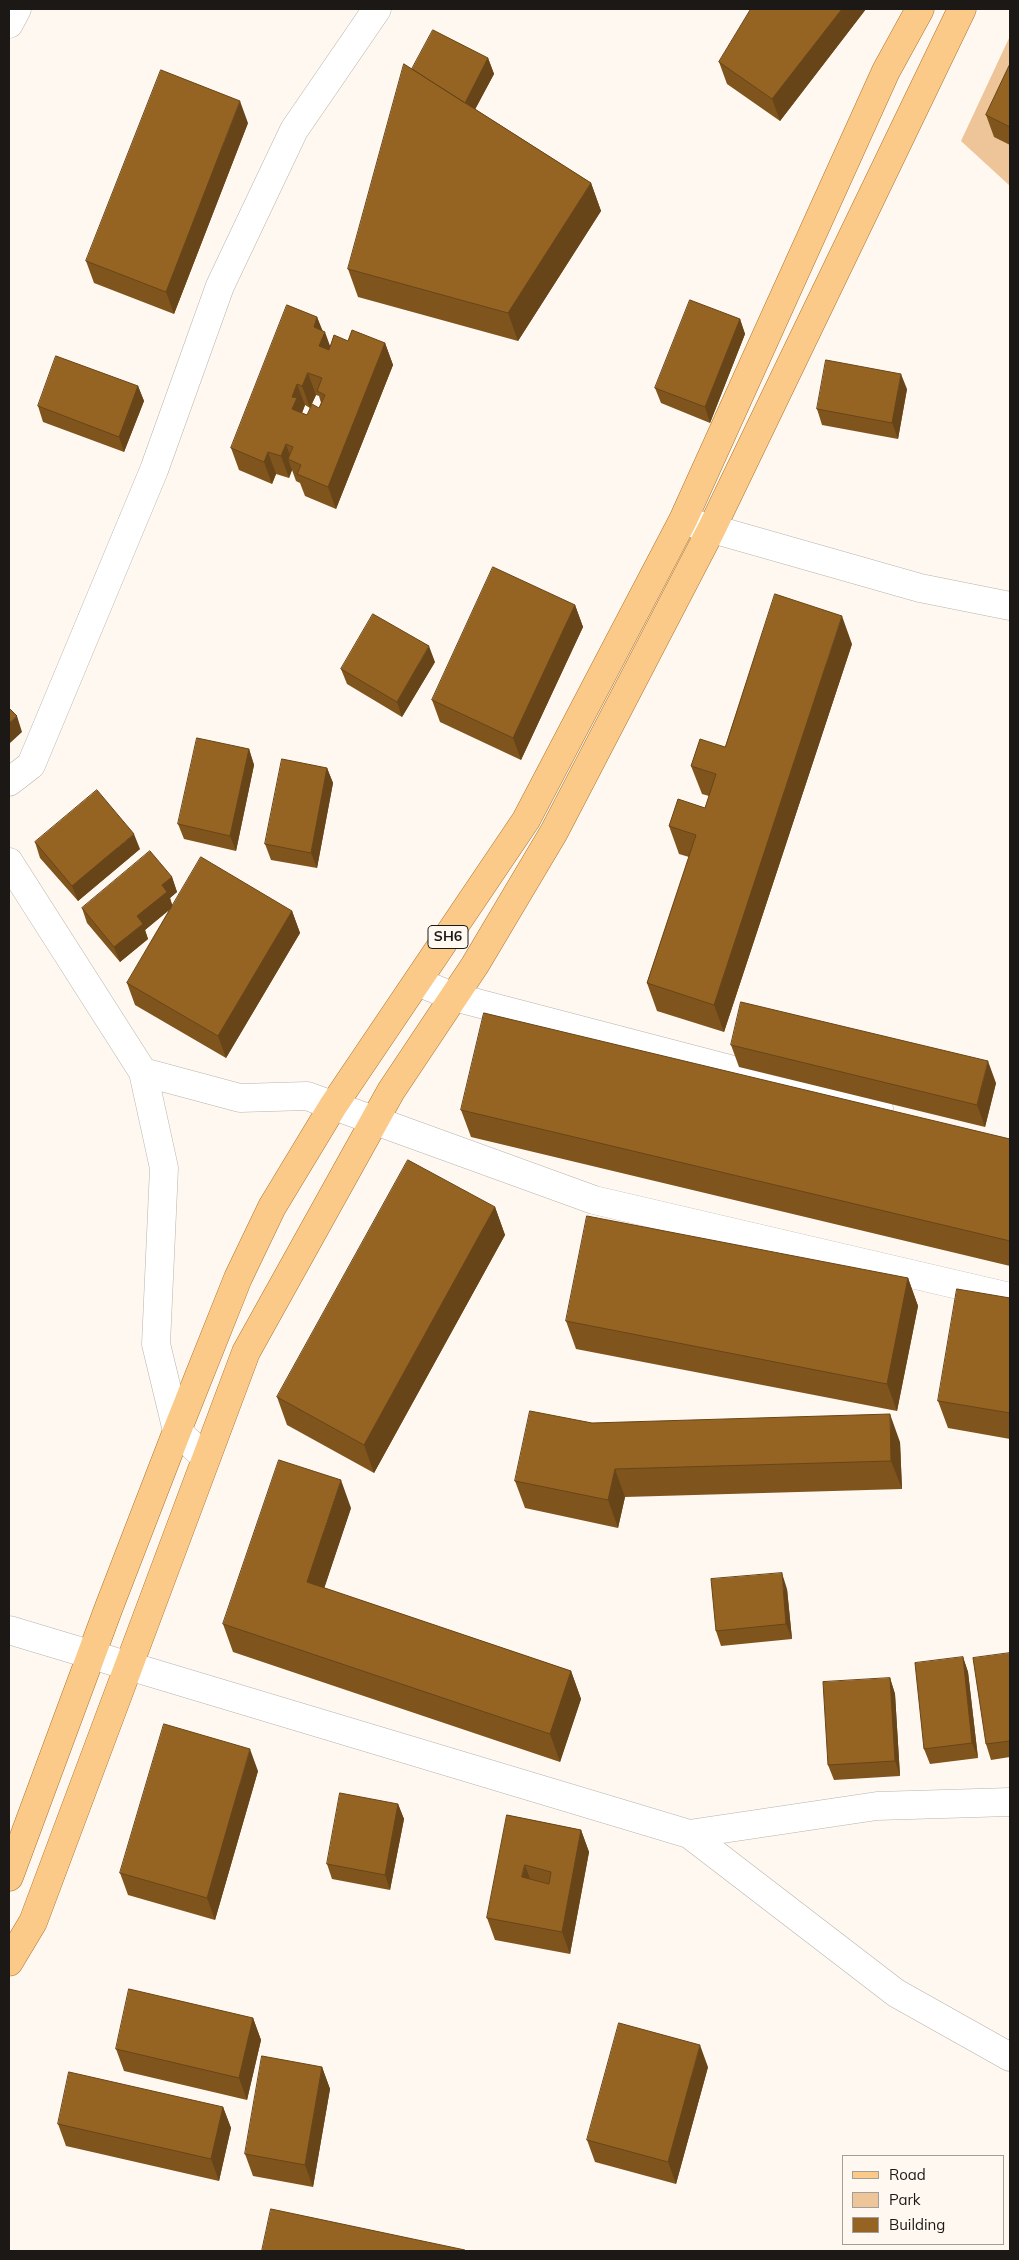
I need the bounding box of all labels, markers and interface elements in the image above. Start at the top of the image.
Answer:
road number: SH6 [428,926,468,949]
legend [842,2155,1004,2245]
text: Road [889,2165,926,2184]
text: Park [889,2190,921,2209]
text: Building [889,2215,945,2234]

